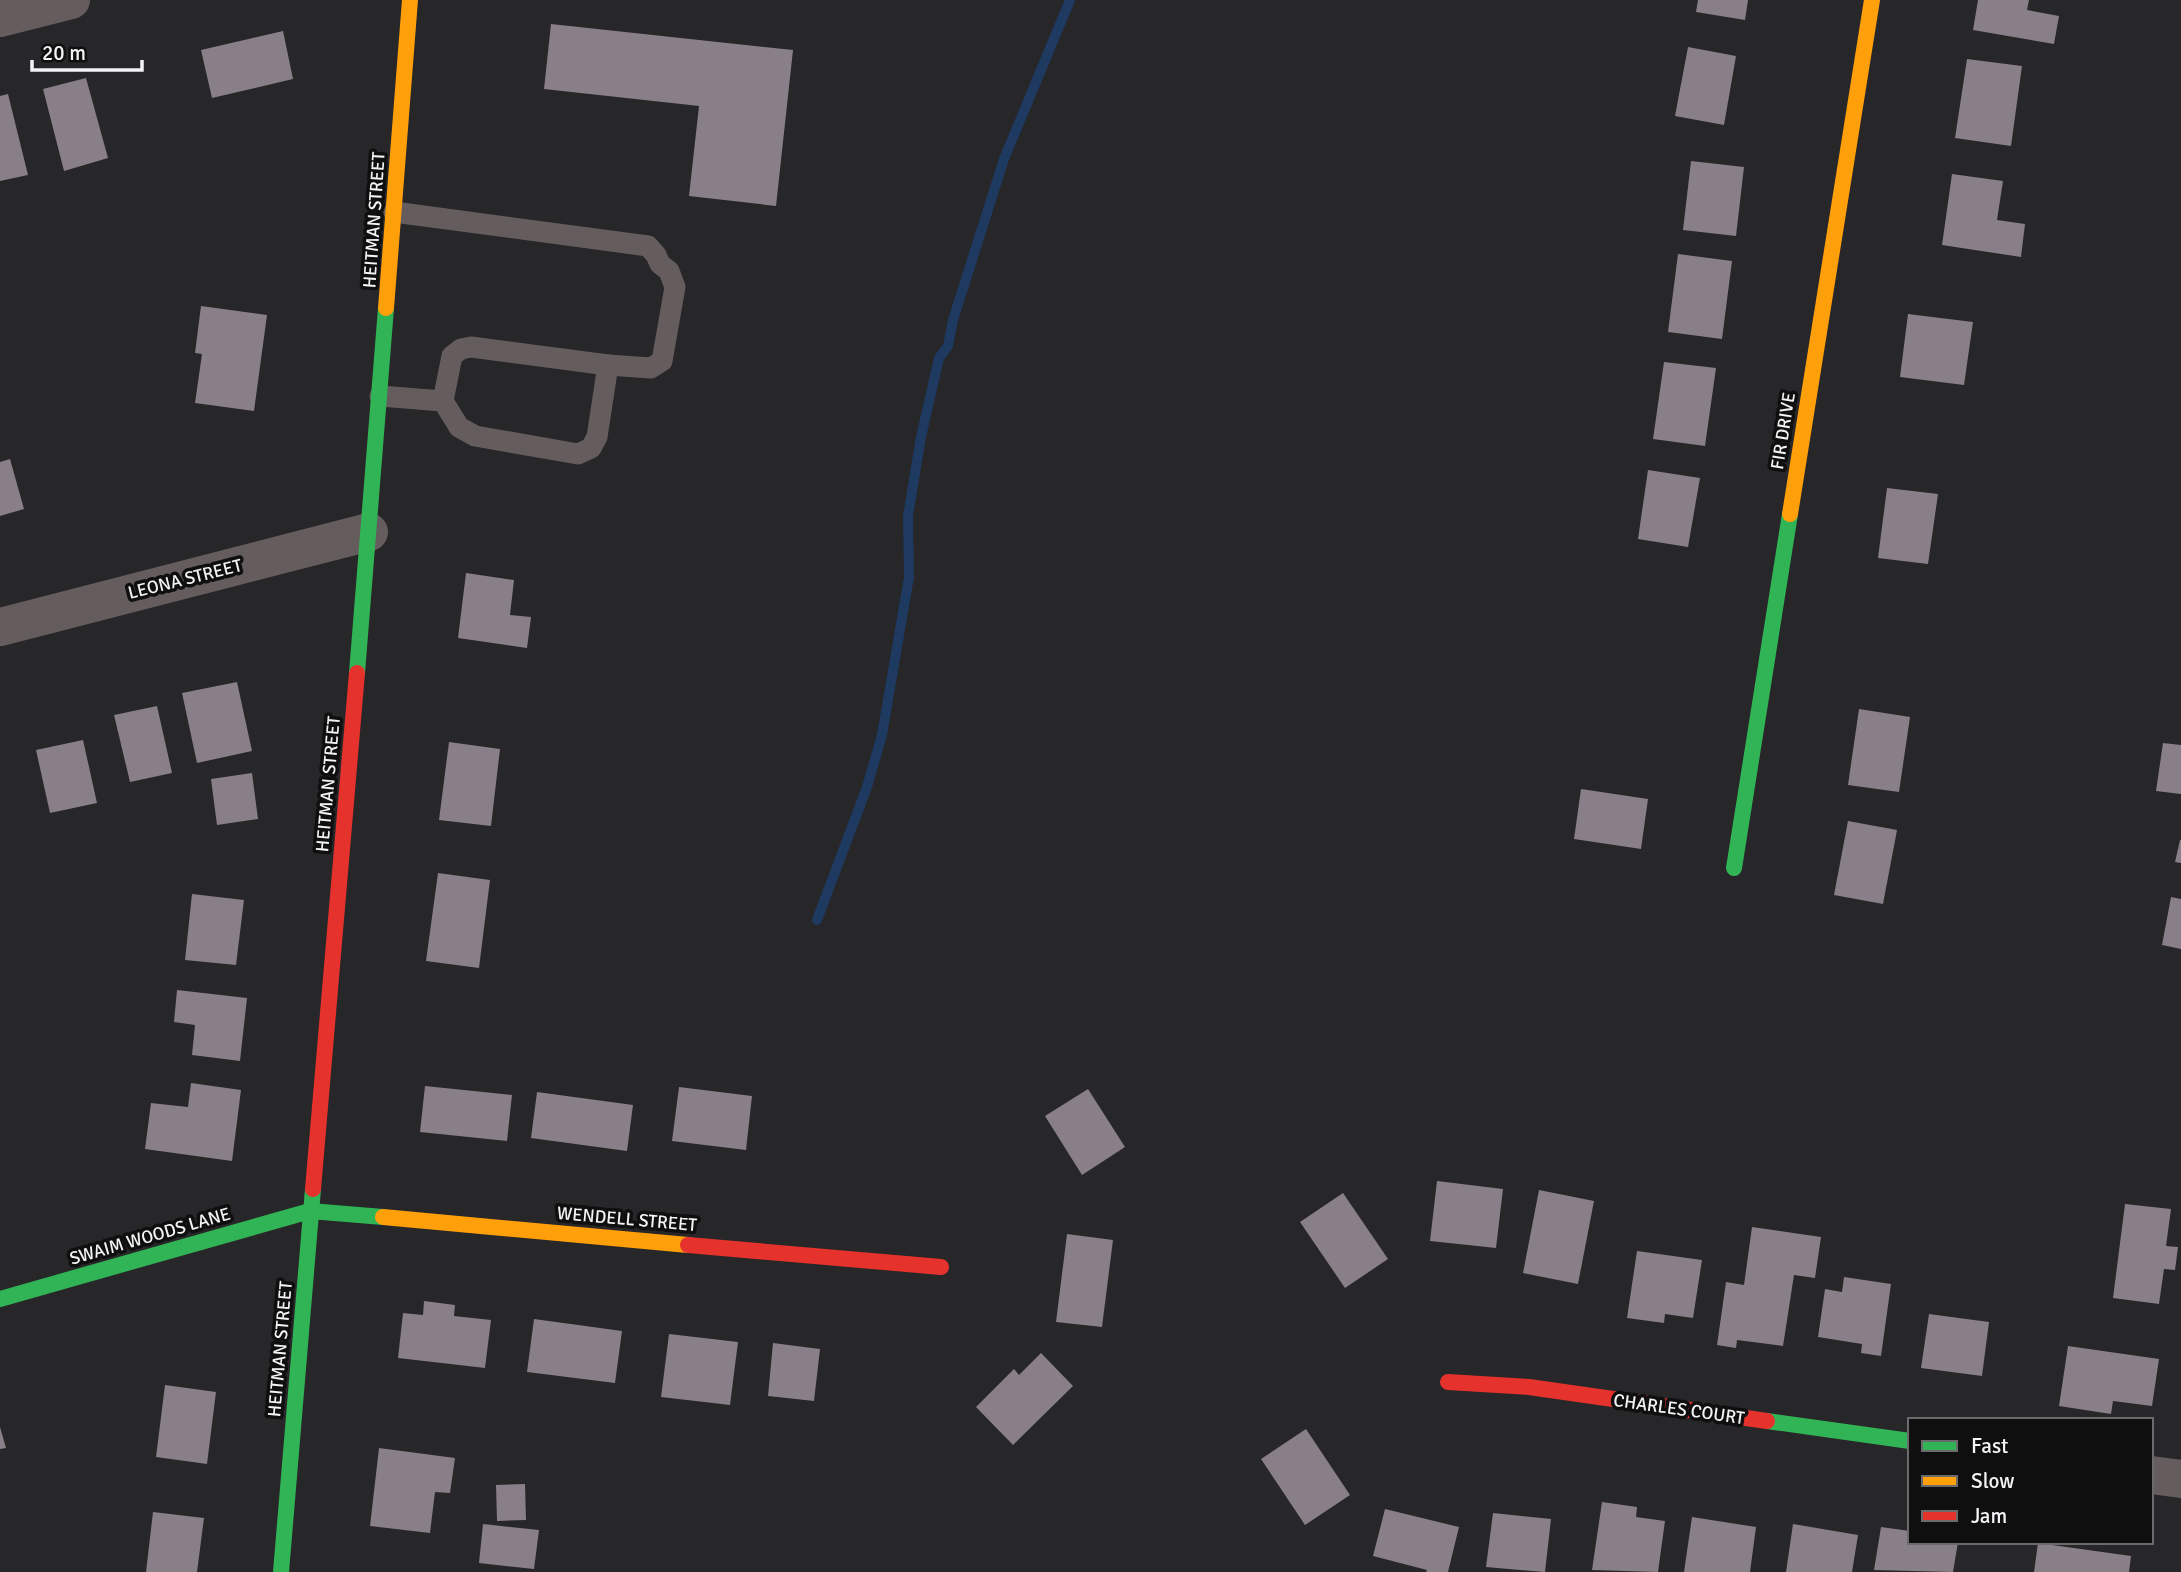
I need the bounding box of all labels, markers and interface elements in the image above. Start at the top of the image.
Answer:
scale bar [32,28,142,72]
text: 20 m [42,40,86,66]
street label: HEITMAN STREET [358,151,390,289]
street label: FIR DRIVE [1766,391,1800,471]
street label: LEONA STREET [126,554,244,604]
street label: HEITMAN STREET [311,715,345,853]
street label: WENDELL STREET [556,1202,698,1236]
street label: SWAIM WOODS LANE [67,1203,233,1269]
street label: HEITMAN STREET [263,1280,297,1418]
street label: CHARLES COURT [1612,1389,1746,1429]
legend [1908,1418,2153,1544]
text: Fast [1971,1433,2008,1459]
text: Slow [1971,1468,2015,1494]
text: Jam [1971,1503,2007,1529]

